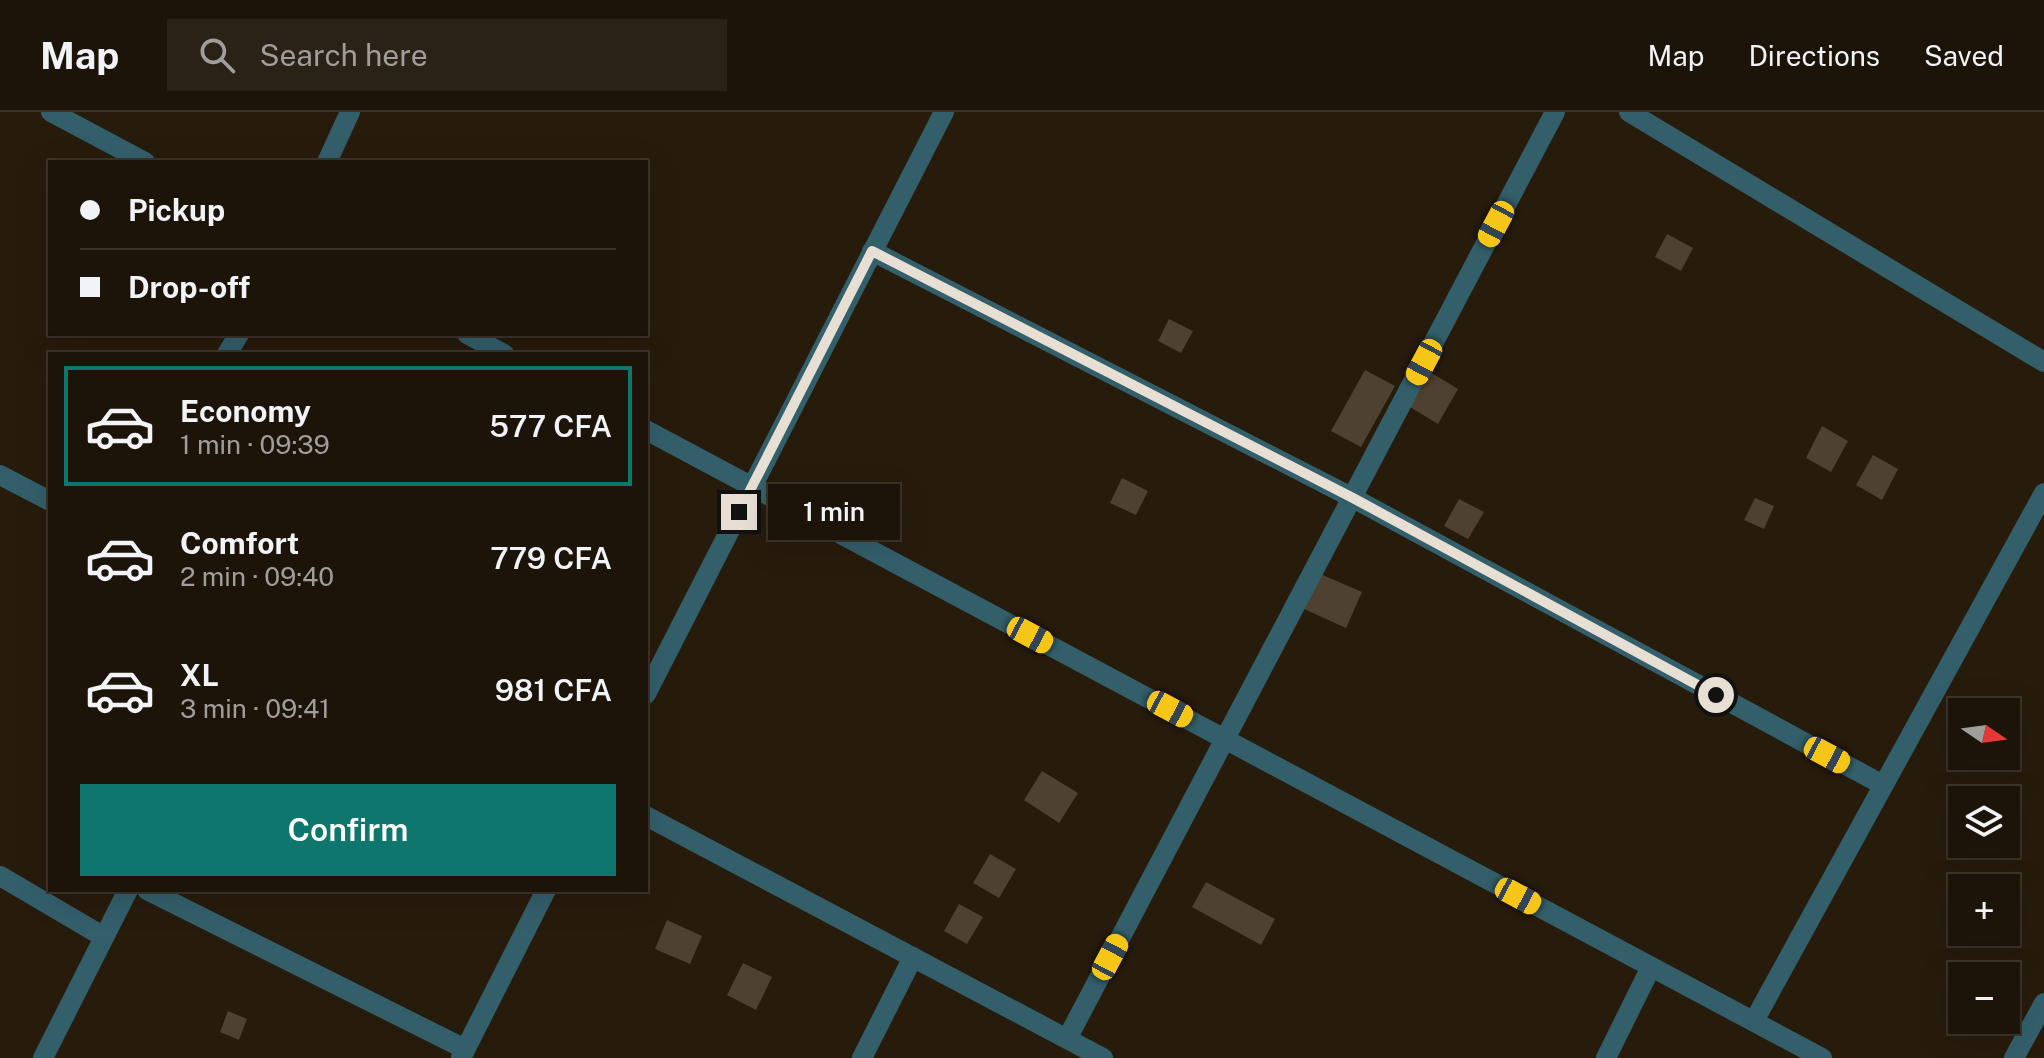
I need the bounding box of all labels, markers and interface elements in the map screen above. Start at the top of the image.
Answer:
search box [167,19,727,91]
text: Map [40,33,119,78]
icon: search [195,33,239,77]
text: Search here [259,37,428,73]
text: Map [1648,39,1704,72]
text: Directions [1748,39,1880,72]
text: Saved [1924,39,2004,72]
text: Pickup [128,192,225,228]
car [1474,197,1518,251]
text: Drop-off [128,269,250,305]
car [1402,335,1446,389]
icon: car [84,390,156,462]
text: Economy [180,393,311,429]
text: 577 CFA [489,408,612,444]
text: 1 min · 09:39 [180,429,330,460]
callout: 1 min [767,484,899,540]
route end [721,494,757,530]
text: 1 min [803,496,865,527]
icon: car [84,522,156,594]
text: Comfort [180,525,299,561]
text: 779 CFA [490,540,612,576]
text: 2 min · 09:40 [180,561,334,592]
car [1003,613,1057,657]
icon: car [84,654,156,726]
text: XL [180,657,219,693]
text: 981 CFA [495,672,612,708]
route start [1698,677,1734,713]
car [1143,687,1197,731]
text: 3 min · 09:41 [180,693,330,724]
north arrow [1948,698,2020,770]
map controls [1948,698,2020,1034]
car [1800,733,1854,777]
button: Confirm [80,784,616,876]
button: layers [1948,786,2020,858]
car [1491,874,1545,918]
button: + [1948,874,2020,946]
car [1088,930,1132,984]
button: − [1948,962,2020,1034]

